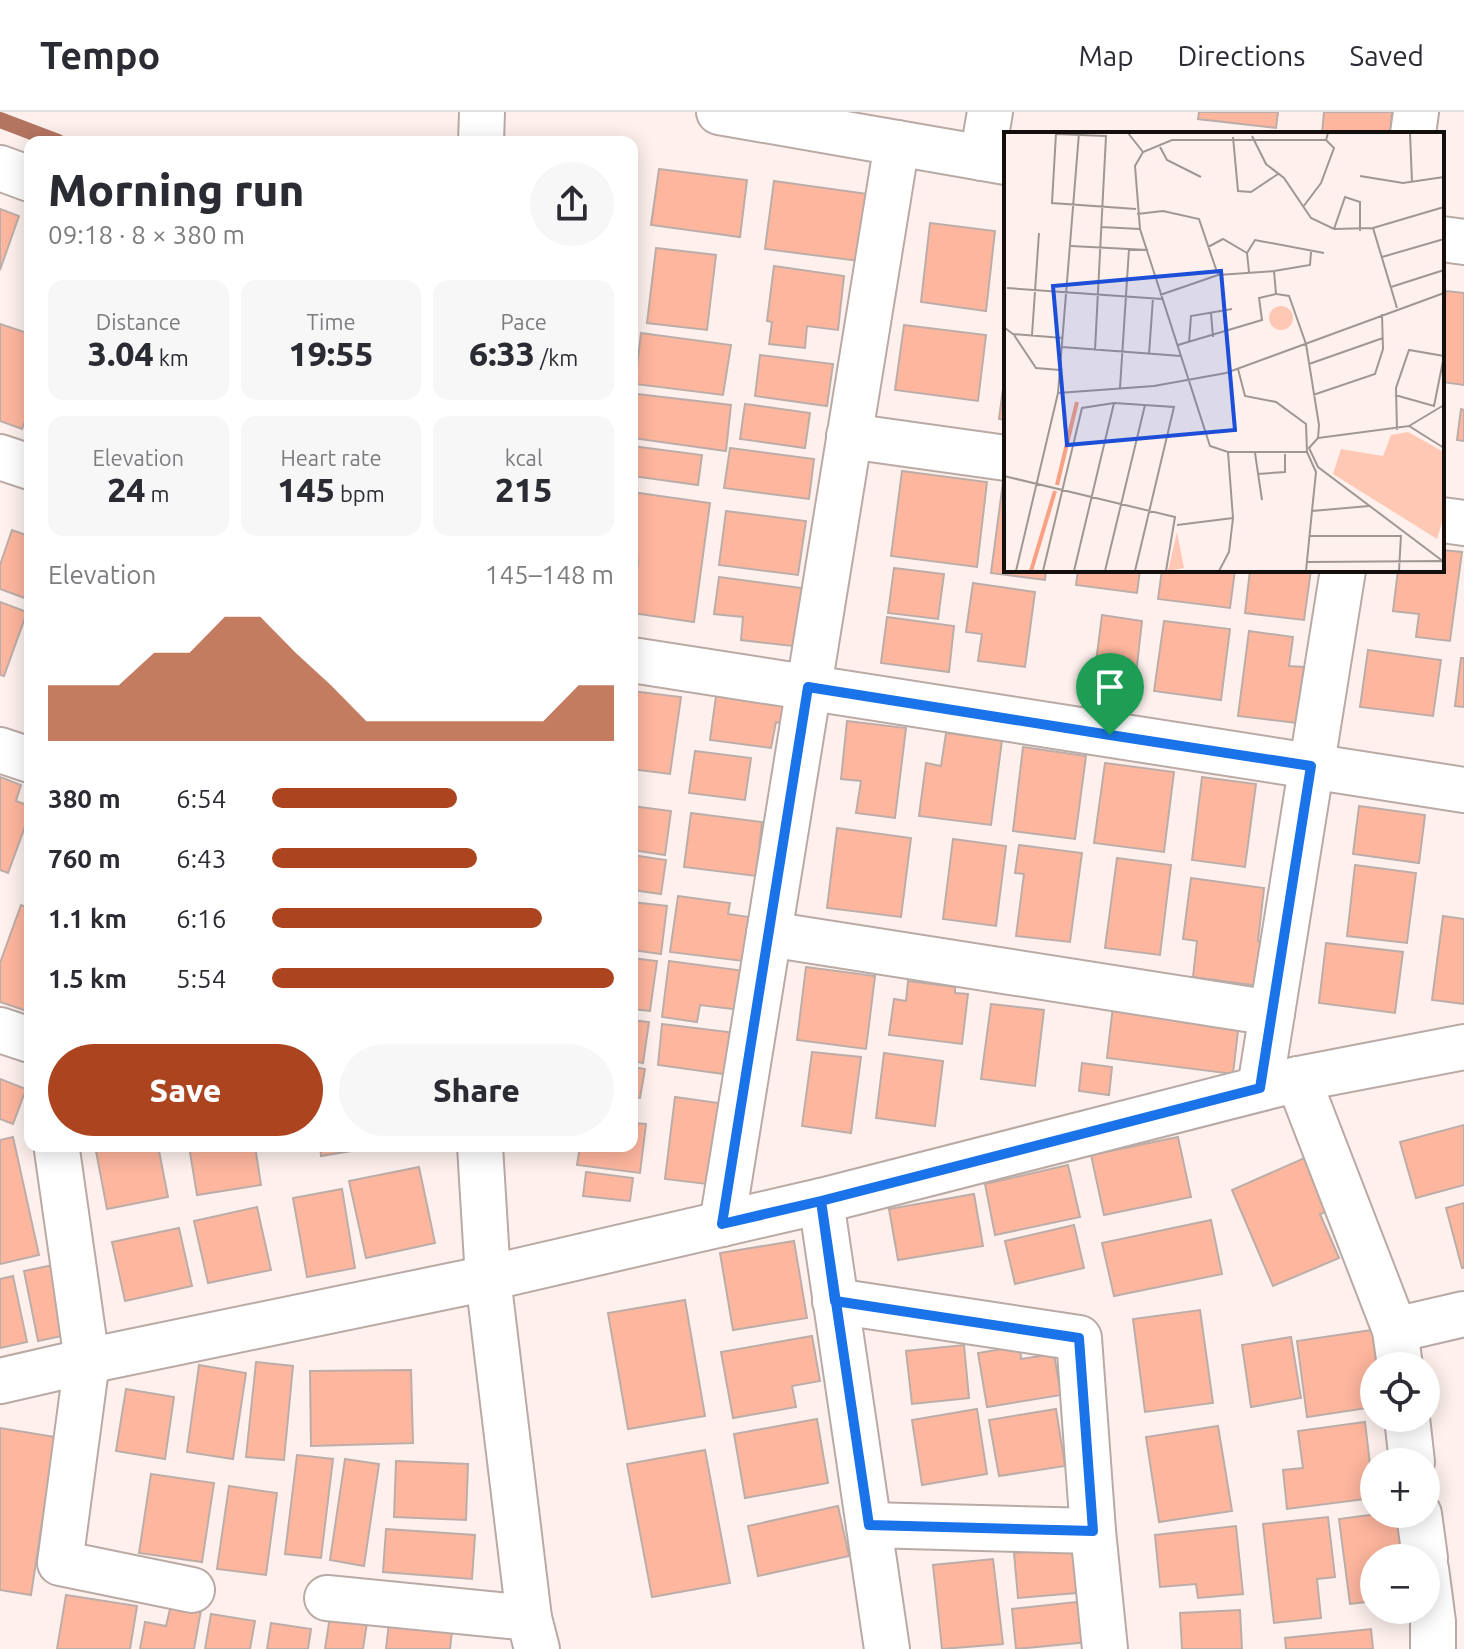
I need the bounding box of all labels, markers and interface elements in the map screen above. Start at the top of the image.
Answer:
text: Tempo [40,34,161,76]
text: Map [1078,40,1134,71]
text: Directions [1178,40,1305,71]
text: Saved [1349,40,1424,71]
inset map [1004,132,1444,572]
button: share [530,162,614,246]
text: Morning run [48,165,304,214]
text: 09:18 · 8 × 380 m [48,220,245,249]
text: Distance [96,309,181,334]
text: Time [306,309,356,334]
text: Pace [500,309,547,334]
text: 3.04 [88,334,154,372]
text: 19:55 [288,334,374,372]
text: 6:33 [469,334,535,372]
text: km [154,345,189,370]
text: /km [535,345,578,370]
text: Elevation [92,445,184,470]
text: Heart rate [280,445,382,470]
text: kcal [505,445,543,470]
text: 24 [107,470,145,508]
text: 145 [277,470,335,508]
text: 215 [495,470,552,508]
text: m [145,481,170,506]
text: bpm [335,481,385,506]
text: Elevation [48,560,156,589]
text: 145–148 m [485,560,614,589]
pin [1076,653,1144,735]
icon: arrive [1088,665,1132,709]
text: 380 m [48,784,121,813]
text: 6:54 [176,784,226,813]
text: 760 m [48,844,121,873]
text: 6:43 [176,844,226,873]
text: 1.1 km [48,904,127,933]
text: 6:16 [176,904,226,933]
text: 1.5 km [48,964,127,993]
text: 5:54 [176,964,226,993]
button: Save [48,1044,323,1136]
button: Share [339,1044,614,1136]
map controls [1360,1352,1440,1624]
button: locate [1360,1352,1440,1432]
button: + [1360,1448,1440,1528]
button: − [1360,1544,1440,1624]

